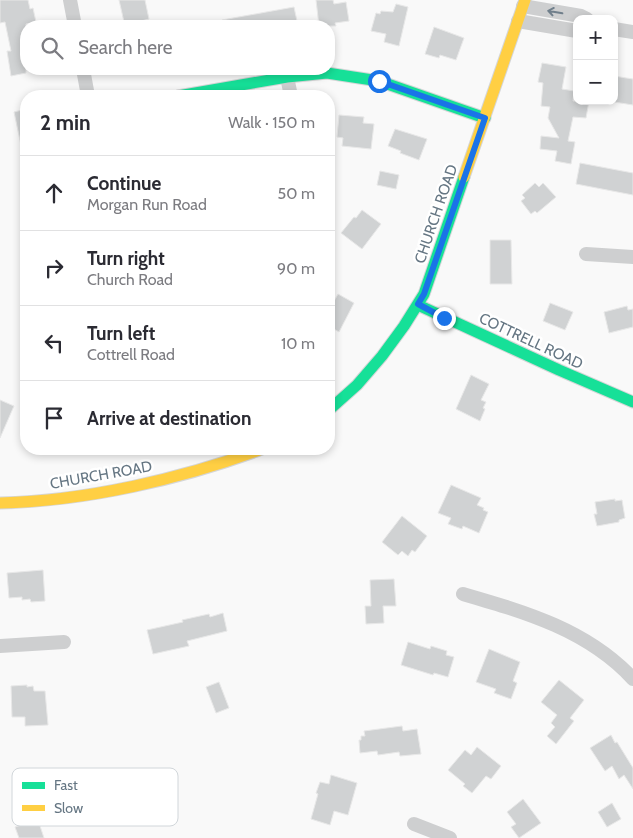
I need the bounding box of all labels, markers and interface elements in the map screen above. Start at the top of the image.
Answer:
one-way arrow [548,6,564,16]
map controls [573,15,618,105]
button: + [573,15,618,60]
search box [20,20,335,75]
icon: search [38,34,66,62]
text: Search here [78,36,172,59]
button: − [573,60,618,105]
route start [368,70,391,93]
text: 2 min [40,110,91,135]
text: Walk · 150 m [228,113,315,132]
street label: CHURCH ROAD [411,162,461,266]
text: Continue [87,172,161,195]
icon: ahead [40,179,68,207]
text: 50 m [278,184,315,203]
text: Morgan Run Road [87,195,207,214]
text: Turn right [87,247,165,270]
icon: right [40,254,68,282]
text: 90 m [277,259,315,278]
text: Church Road [87,270,173,289]
route end [433,307,456,330]
street label: COTTRELL ROAD [476,309,586,373]
text: Turn left [87,322,155,345]
icon: left [40,329,68,357]
text: 10 m [281,334,315,353]
text: Cottrell Road [87,345,175,364]
icon: arrive [40,404,68,432]
text: Arrive at destination [87,407,251,430]
street label: CHURCH ROAD [48,457,154,493]
legend [12,768,178,826]
text: Fast [54,776,78,794]
text: Slow [54,799,83,817]

